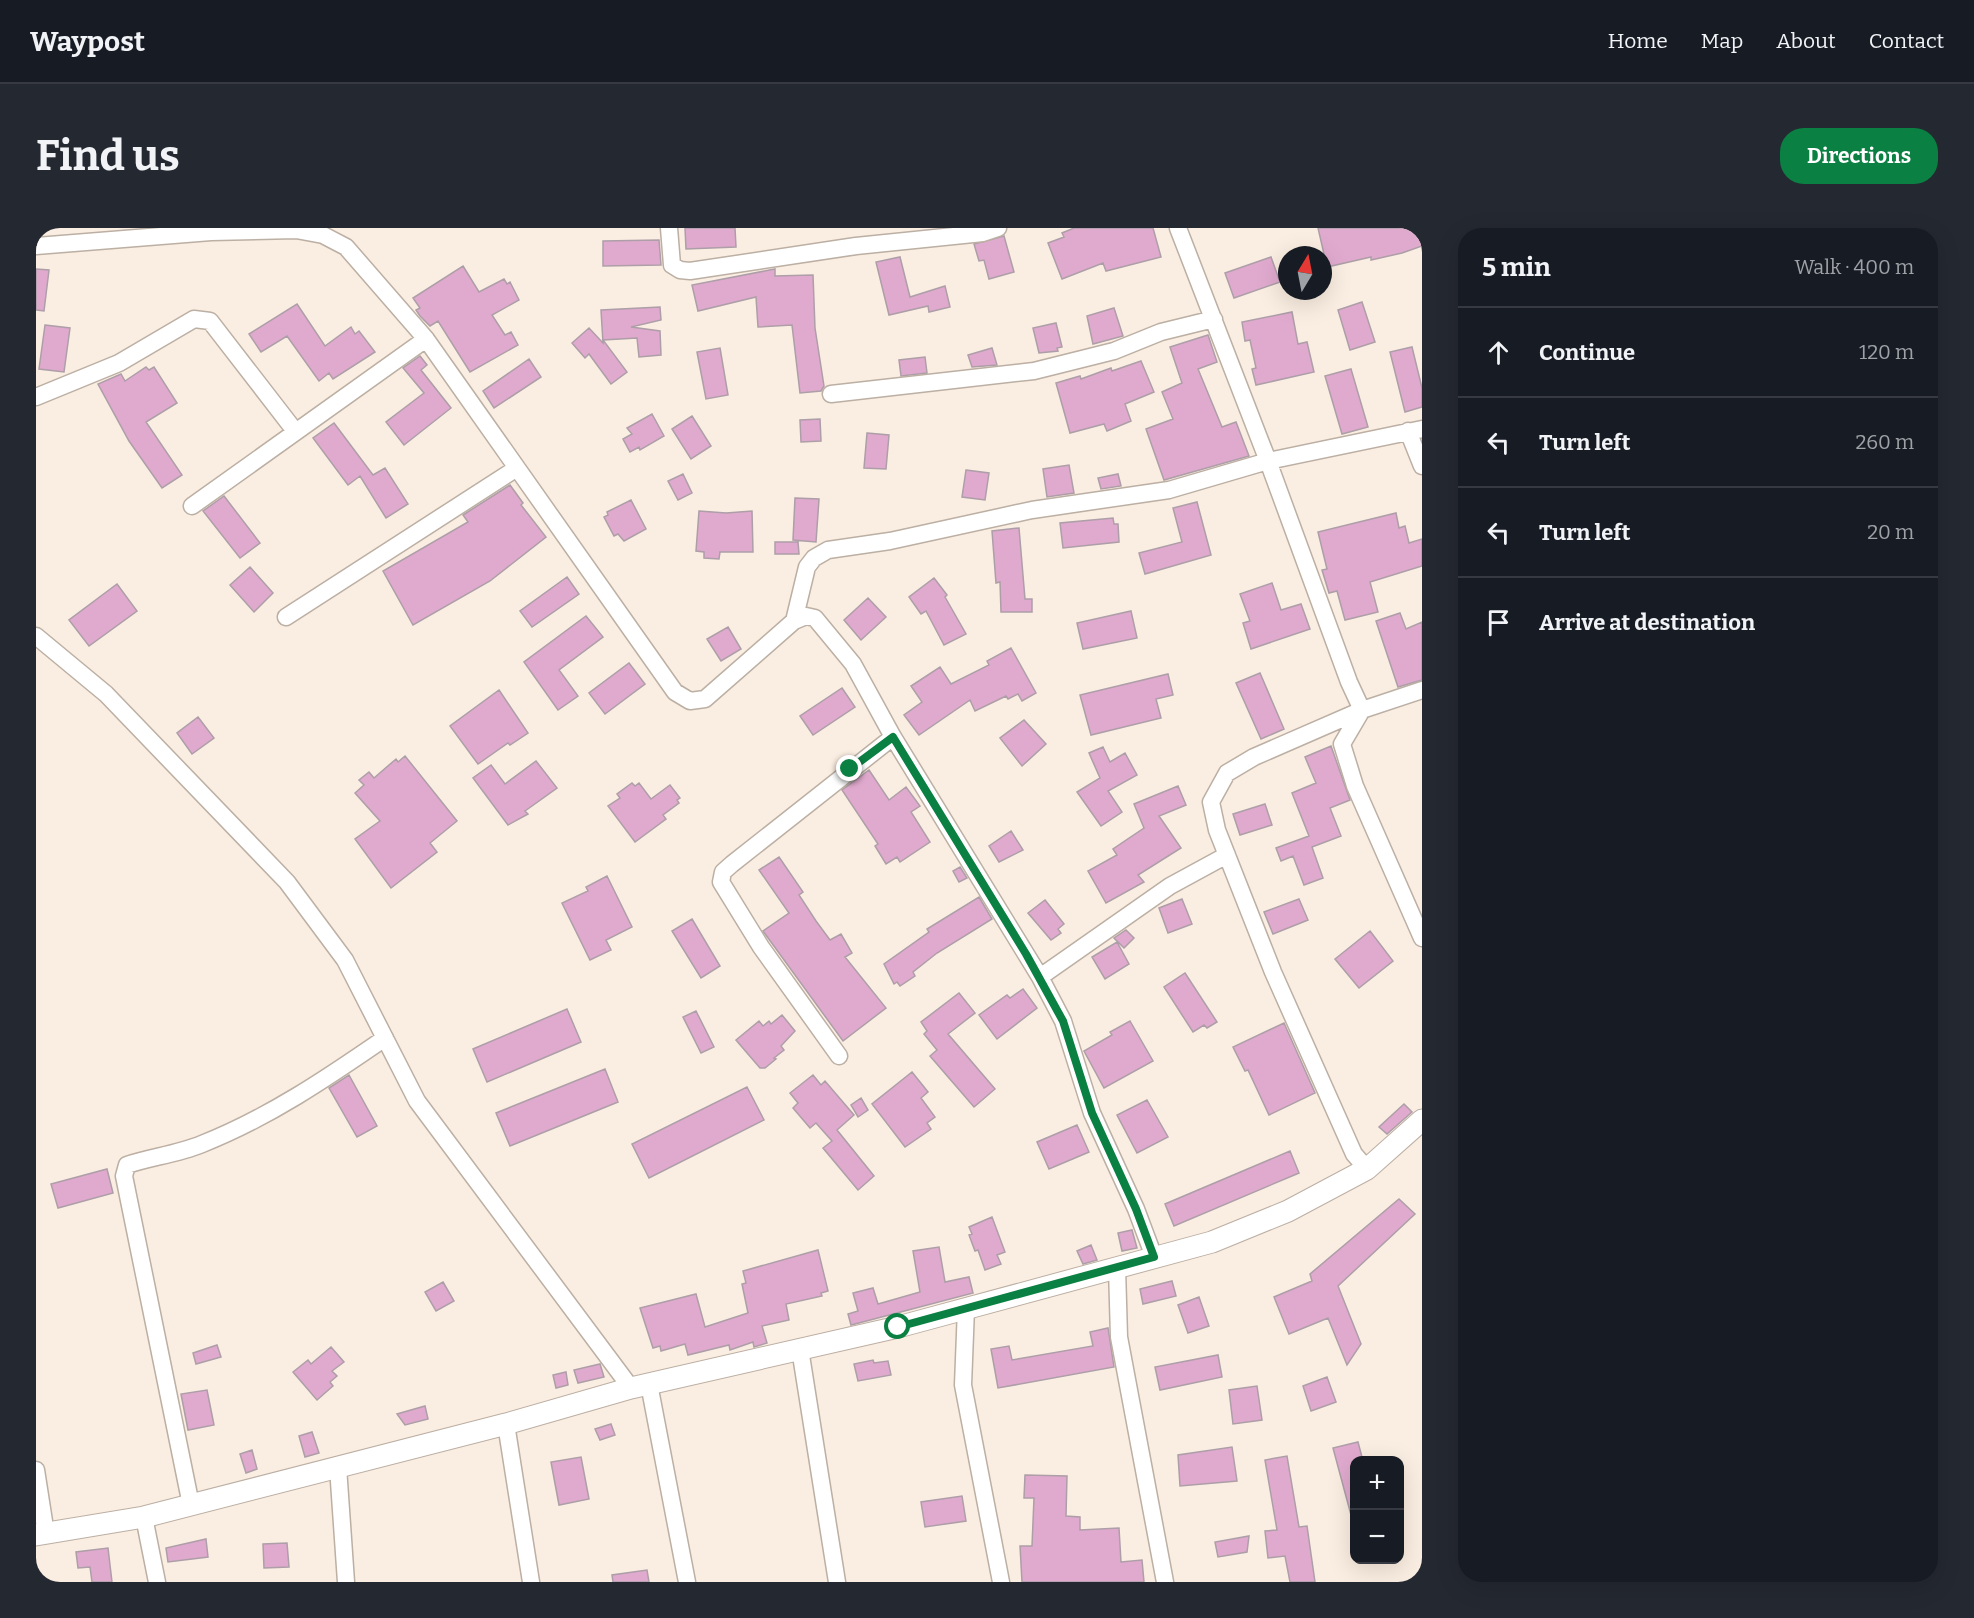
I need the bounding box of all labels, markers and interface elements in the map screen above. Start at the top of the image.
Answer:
text: Waypost [30,25,145,58]
text: Home [1608,28,1668,54]
text: Map [1701,28,1743,54]
text: About [1776,28,1836,54]
text: Contact [1869,28,1944,54]
button: Directions [1780,128,1938,184]
text: Find us [36,131,180,181]
north arrow [1278,246,1332,300]
text: 5 min [1482,252,1551,283]
text: Walk · 400 m [1795,255,1914,279]
icon: ahead [1482,336,1515,369]
text: Continue [1539,339,1635,366]
text: 120 m [1859,340,1914,364]
icon: left [1482,426,1515,459]
text: Turn left [1539,429,1631,456]
text: 260 m [1855,430,1914,454]
icon: left [1482,516,1515,549]
text: Turn left [1539,519,1631,546]
text: 20 m [1867,520,1914,544]
icon: arrive [1482,606,1515,639]
text: Arrive at destination [1539,609,1755,636]
route end [836,755,862,781]
route start [884,1313,910,1339]
map controls [1350,1456,1404,1564]
button: + [1350,1456,1404,1510]
button: − [1350,1510,1404,1564]

